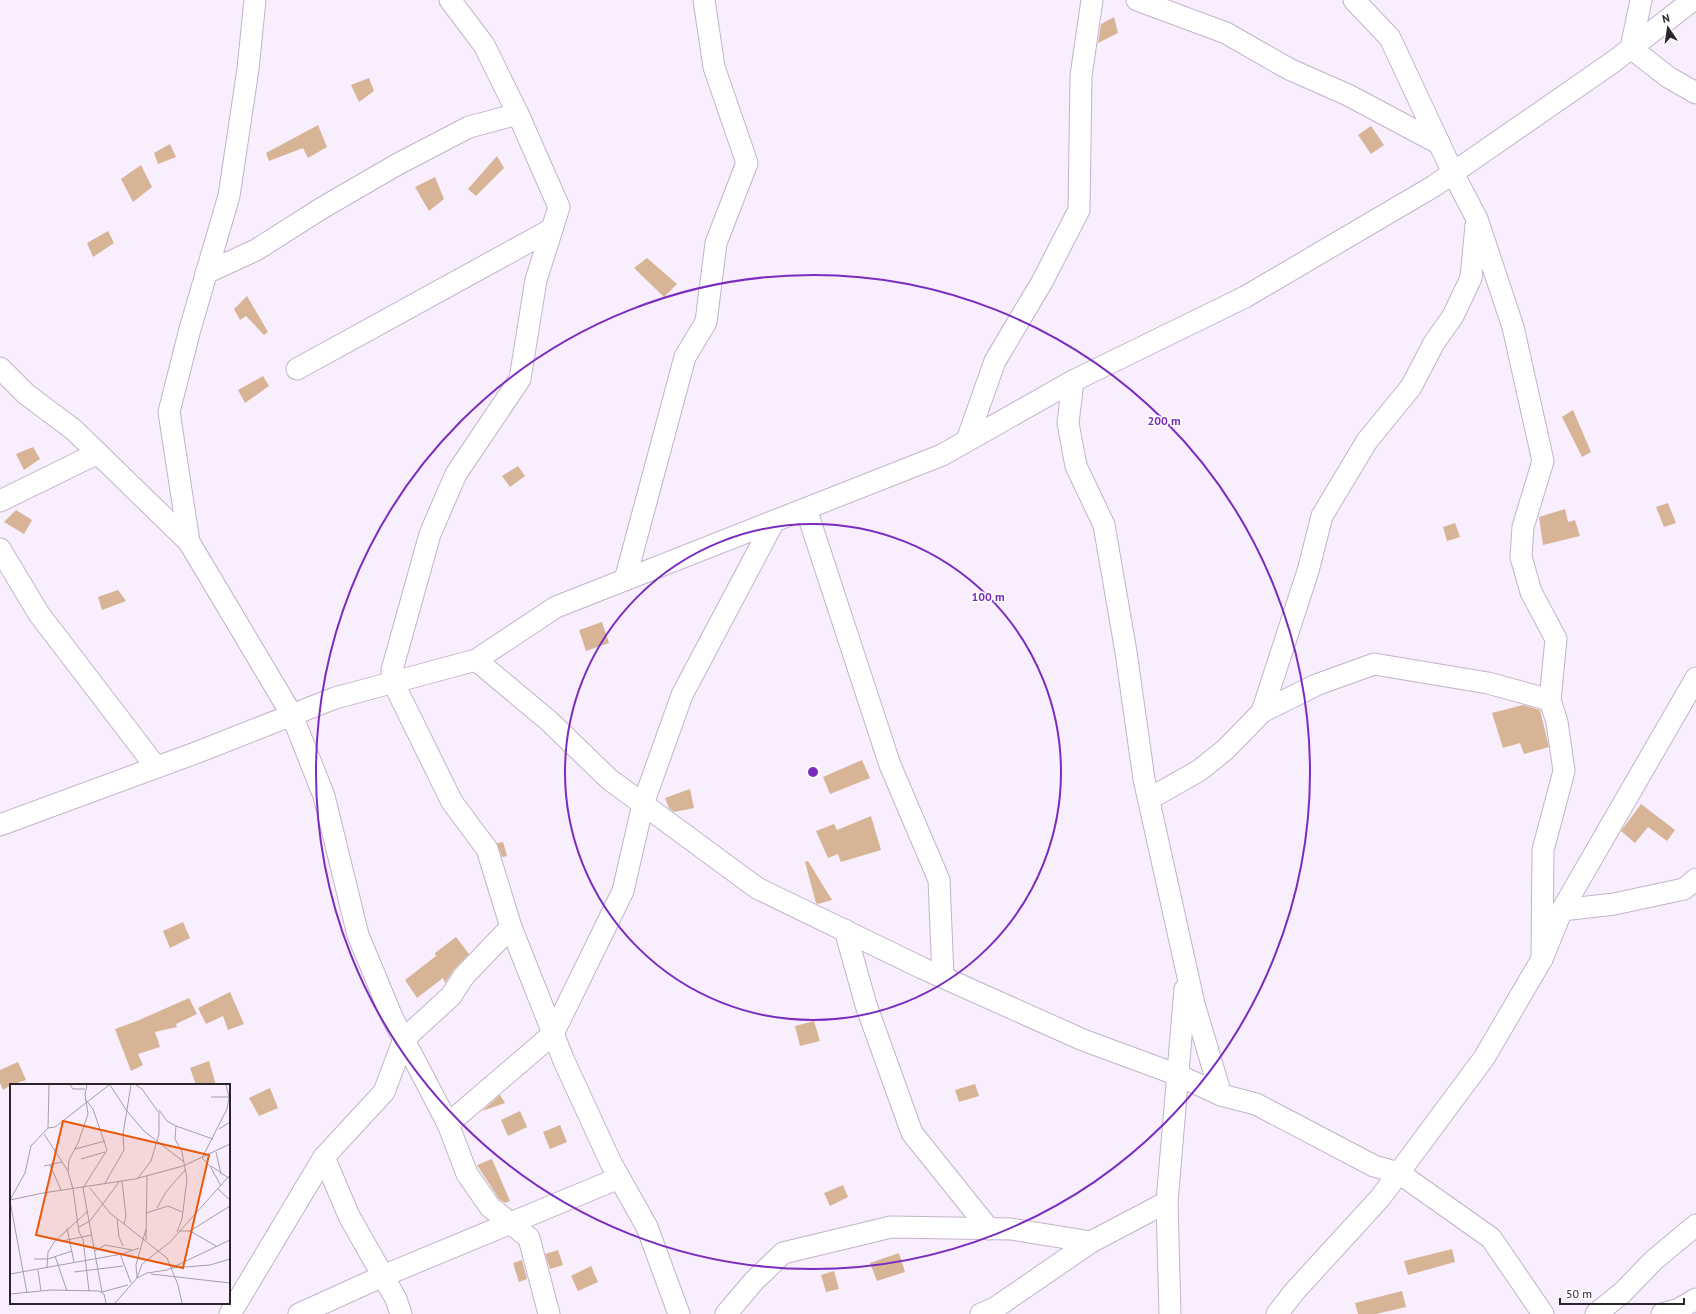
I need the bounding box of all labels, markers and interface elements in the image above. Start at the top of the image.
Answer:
north arrow [1648,8,1688,48]
text: N [1661,11,1671,26]
text: 200 m [1147,413,1181,428]
text: 100 m [971,589,1005,604]
centre of rings [806,765,820,779]
inset map [10,1084,230,1304]
scale bar [1560,1280,1684,1306]
text: 50 m [1566,1286,1592,1301]

